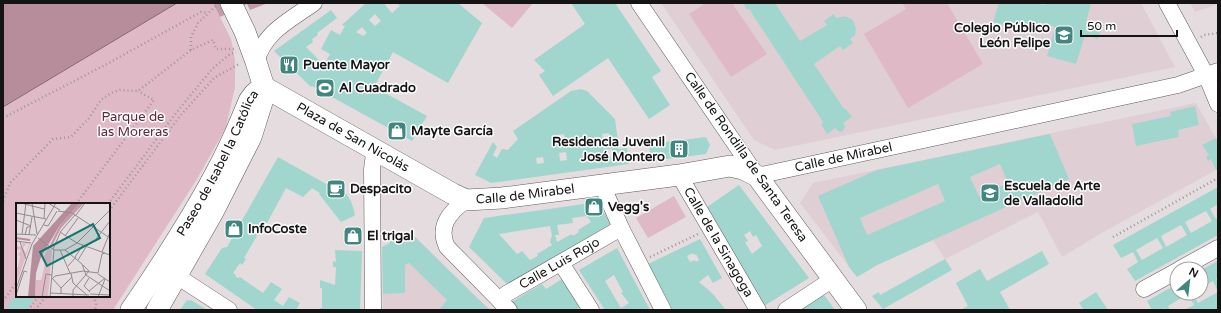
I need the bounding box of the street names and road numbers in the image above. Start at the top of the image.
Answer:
street label: Calle de Rondilla de Santa Teresa [681,69,811,245]
street label: Paseo de Isabel la Católica [173,87,262,239]
street label: Plaza de San Nicolás [293,99,412,176]
street label: Calle de Mirabel [793,139,894,176]
street label: Calle de Mirabel [475,181,576,207]
street label: Calle de la Sinagoga [680,185,757,300]
street label: Calle Luis Rojo [516,234,603,293]

